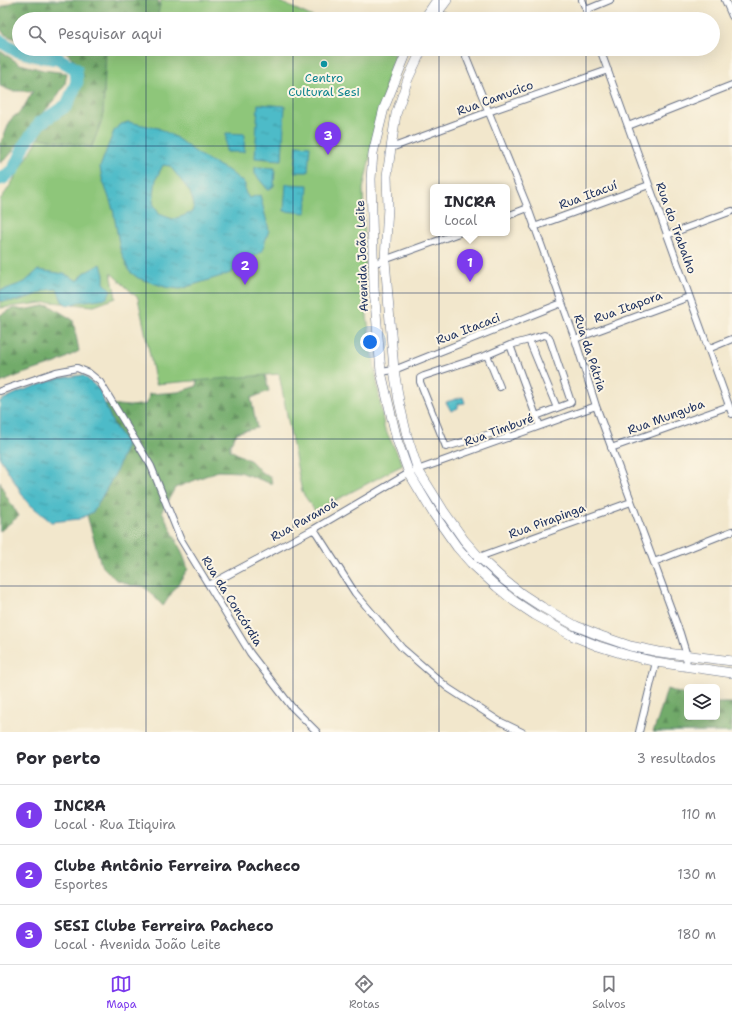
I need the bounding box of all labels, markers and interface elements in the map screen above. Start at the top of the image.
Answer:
search box [12,12,720,56]
icon: search [26,23,48,45]
text: Pesquisar aqui [58,24,162,44]
marker: Centro Cultural Sesi [319,59,329,69]
place label: Centro Cultural Sesi [288,70,360,100]
street label: Rua Camucico [455,77,535,119]
pin: 3 [315,122,341,155]
street label: Rua Itacuí [557,177,620,213]
street label: Rua do Trabalho [652,180,700,276]
popup [430,184,510,236]
text: INCRA [444,192,496,212]
street label: Avenida João Leite [352,200,372,312]
text: Local [444,212,477,229]
pin: 1 [457,249,483,282]
pin: 2 [232,252,258,285]
street label: Rua Itapora [592,287,665,327]
street label: Rua Itacaci [434,309,502,349]
street label: Rua da Pátria [570,312,610,394]
your location [360,332,380,352]
street label: Rua Munguba [625,396,707,438]
street label: Rua Timburé [462,410,536,450]
street label: Rua Paranoá [268,495,341,545]
street label: Rua Pirapinga [506,500,588,542]
street label: Rua da Concórdia [198,553,266,650]
map controls [684,684,720,720]
button: layers [684,684,720,720]
text: Por perto [16,747,101,769]
text: 3 resultados [637,750,716,767]
text: INCRA [54,796,106,816]
text: 1 [26,806,32,823]
text: 110 m [681,806,716,823]
text: Local · Rua Itiquira [54,816,176,833]
text: Clube Antônio Ferreira Pacheco [54,856,300,876]
text: 2 [24,866,34,883]
text: 130 m [678,866,716,883]
text: Esportes [54,876,108,893]
text: SESI Clube Ferreira Pacheco [54,916,273,936]
text: 3 [24,926,34,943]
text: 180 m [677,926,716,943]
text: Local · Avenida João Leite [54,936,221,953]
tab: Mapa [106,973,137,1012]
tab: Rotas [349,973,380,1012]
tab: Salvos [592,973,626,1012]

